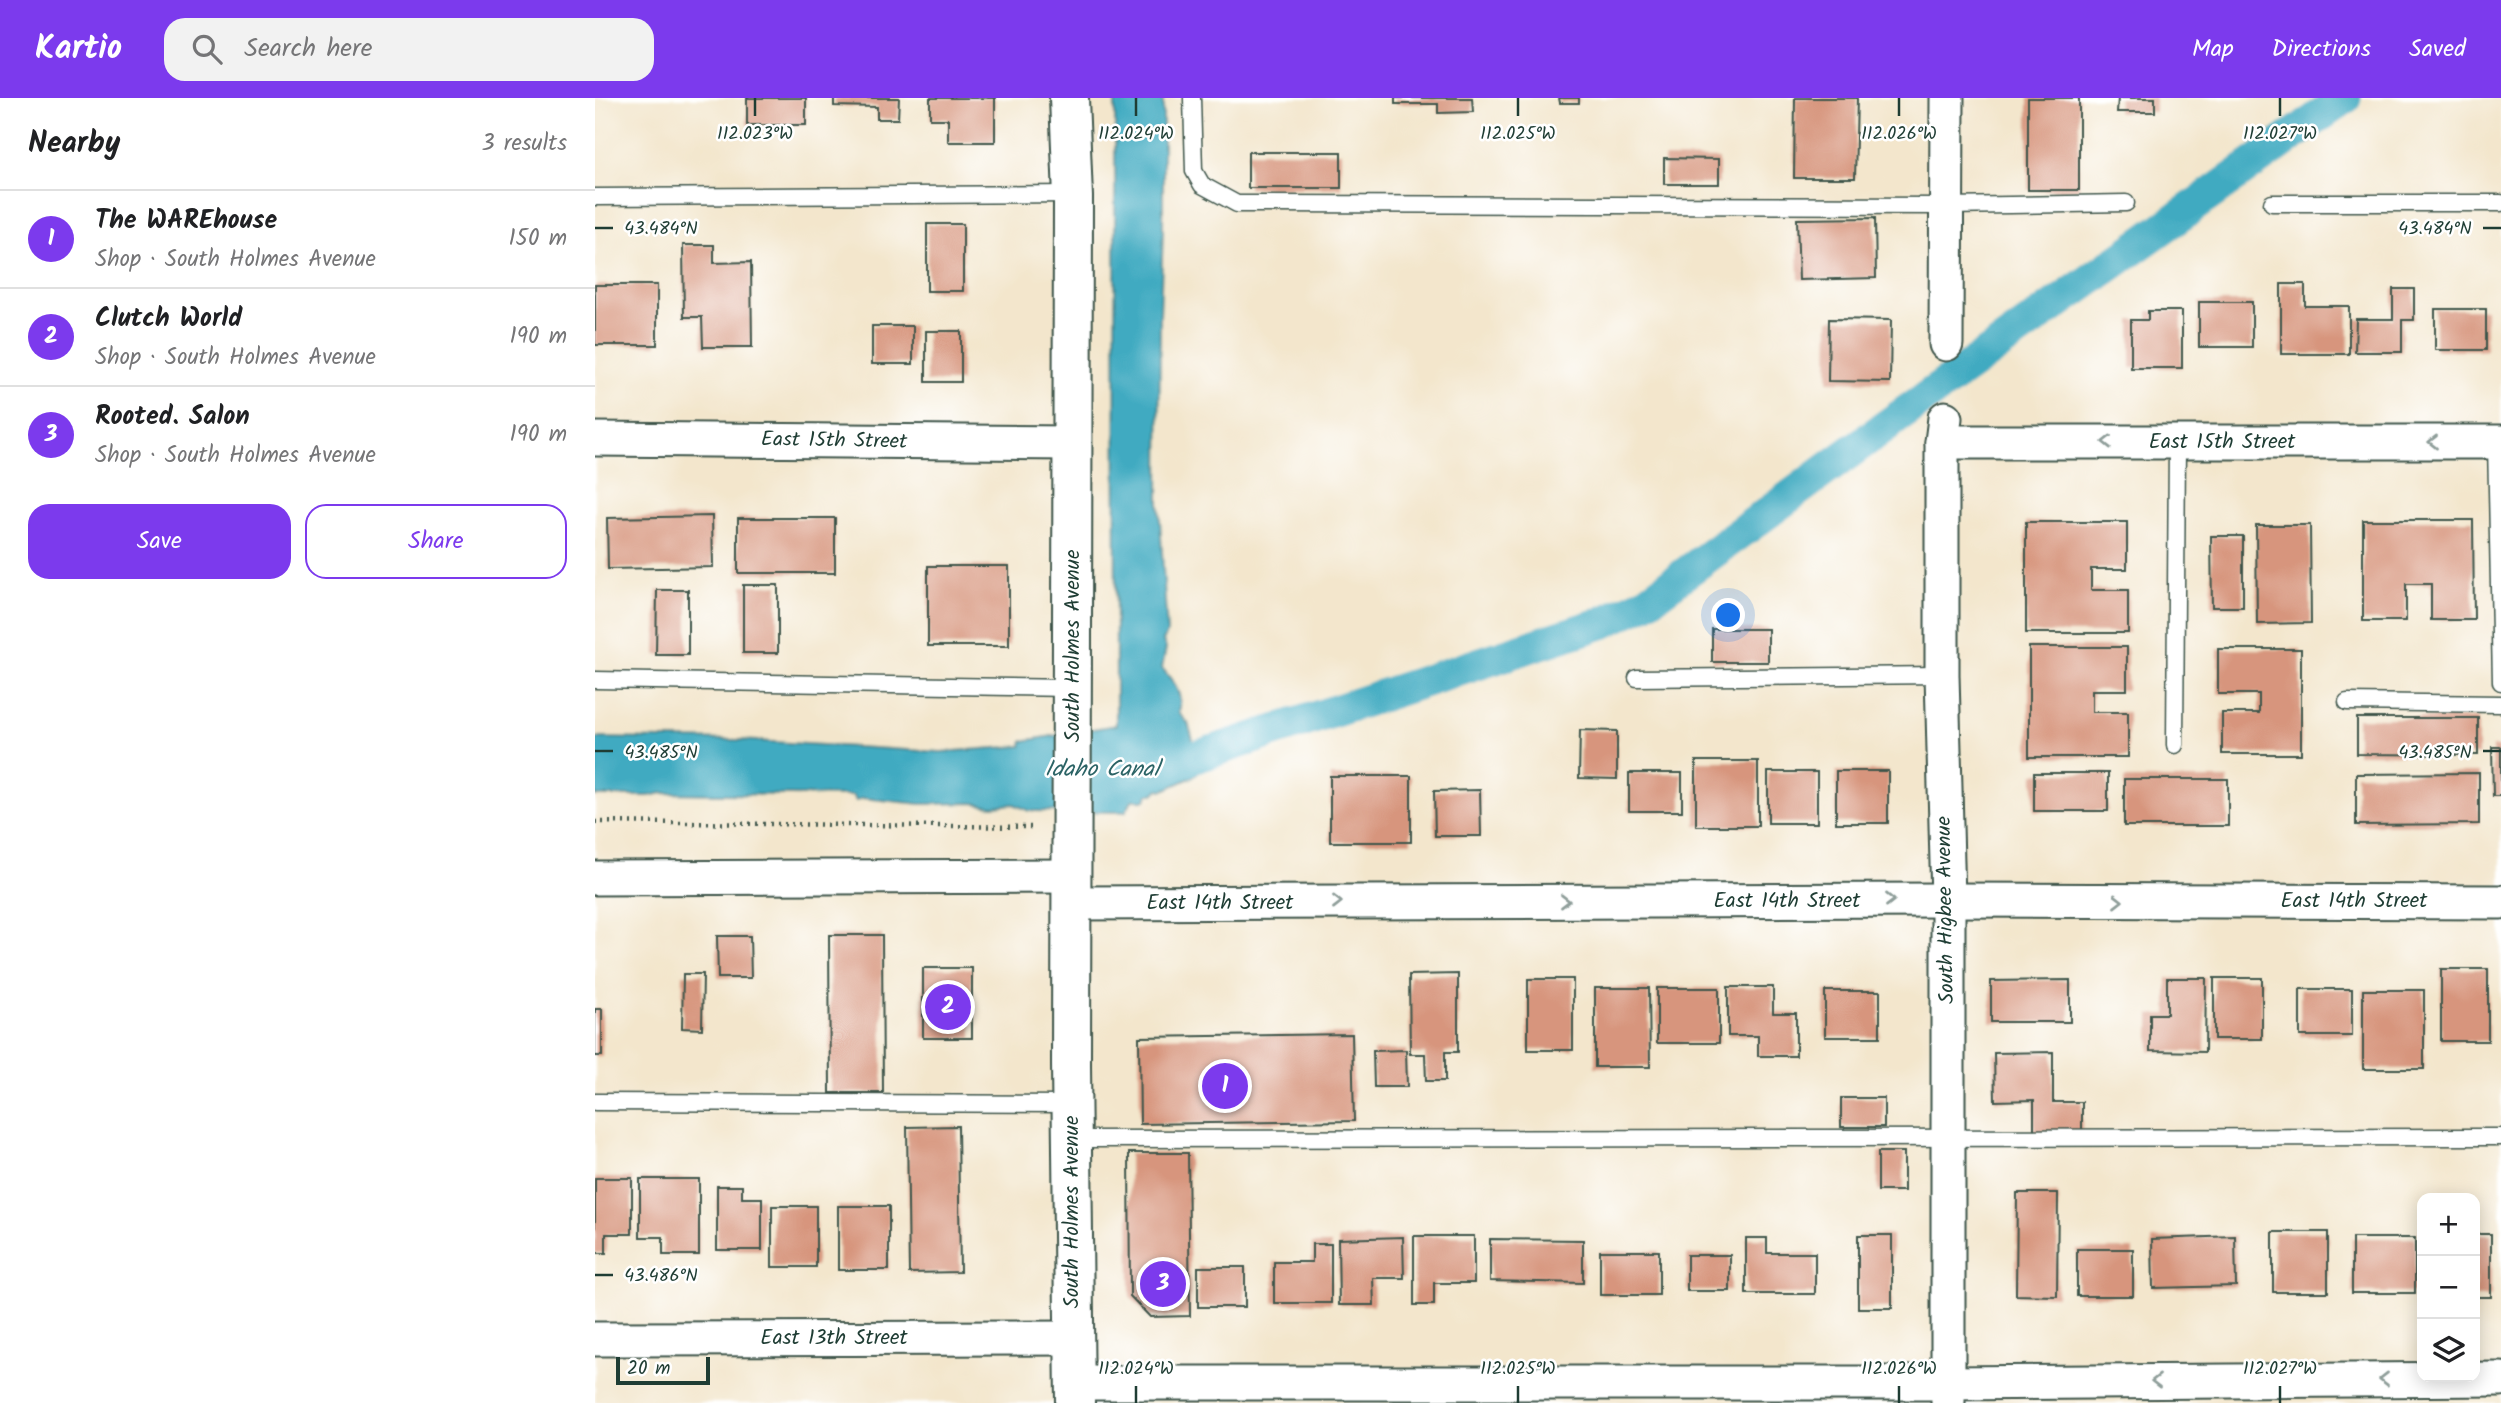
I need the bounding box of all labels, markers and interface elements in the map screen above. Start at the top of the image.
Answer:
search box [164,18,654,81]
text: Kartio [35,23,122,76]
text: Search here [244,28,372,70]
icon: search [188,30,226,68]
text: Map [2192,30,2234,69]
text: Directions [2272,30,2371,69]
text: Saved [2409,30,2466,69]
text: Nearby [28,120,120,168]
text: 112.023°W [717,120,793,149]
text: 112.024°W [1098,120,1174,149]
text: 112.025°W [1480,120,1556,149]
text: 112.026°W [1861,120,1937,149]
text: 112.027°W [2243,120,2317,149]
text: 3 results [481,126,567,162]
text: The WAREhouse [95,200,277,242]
text: 43.484°N [624,215,698,244]
text: 43.484°N [2398,215,2472,244]
text: 1 [48,221,54,257]
text: 150 m [508,221,567,257]
text: Shop · South Holmes Avenue [95,242,376,278]
text: Clutch World [95,298,242,340]
text: 2 [44,319,58,355]
text: 190 m [510,319,567,355]
text: Shop · South Holmes Avenue [95,340,376,376]
text: Rooted. Salon [95,396,250,438]
text: 3 [45,417,57,453]
text: 190 m [510,417,567,453]
street label: East 15th Street [760,423,908,459]
street label: East 15th Street [2149,426,2296,459]
one-way arrow [2102,434,2112,450]
one-way arrow [2427,434,2438,450]
text: Shop · South Holmes Avenue [95,438,376,474]
button: Save [28,504,291,579]
button: Share [305,504,567,579]
street label: South Holmes Avenue [1057,549,1090,742]
your location [1711,598,1745,632]
text: 43.485°N [624,739,698,768]
text: 43.485°N [2398,739,2472,768]
water label: Idaho Canal [1045,752,1164,788]
street label: South Higbee Avenue [1928,815,1964,1004]
street label: East 14th Street [1714,885,1861,918]
street label: East 14th Street [2281,885,2428,918]
street label: East 14th Street [1147,887,1294,920]
one-way arrow [1885,892,1896,908]
one-way arrow [1560,893,1570,909]
one-way arrow [2113,893,2123,909]
one-way arrow [1332,894,1343,910]
pin: 2 [925,981,971,1033]
pin: 1 [1202,1060,1248,1112]
street label: South Holmes Avenue [1056,1115,1089,1308]
map controls [2417,1193,2480,1382]
button: + [2417,1193,2480,1256]
button: − [2417,1256,2480,1319]
pin: 3 [1140,1258,1186,1310]
text: 43.486°N [624,1262,698,1291]
button: layers [2417,1319,2480,1382]
street label: East 13th Street [760,1322,909,1355]
scale bar [616,1354,711,1386]
text: 20 m [627,1354,670,1384]
text: 112.024°W [1098,1355,1174,1384]
text: 112.025°W [1480,1355,1556,1384]
text: 112.026°W [1861,1355,1937,1384]
text: 112.027°W [2243,1355,2317,1384]
one-way arrow [2378,1371,2389,1387]
one-way arrow [2151,1373,2161,1389]

